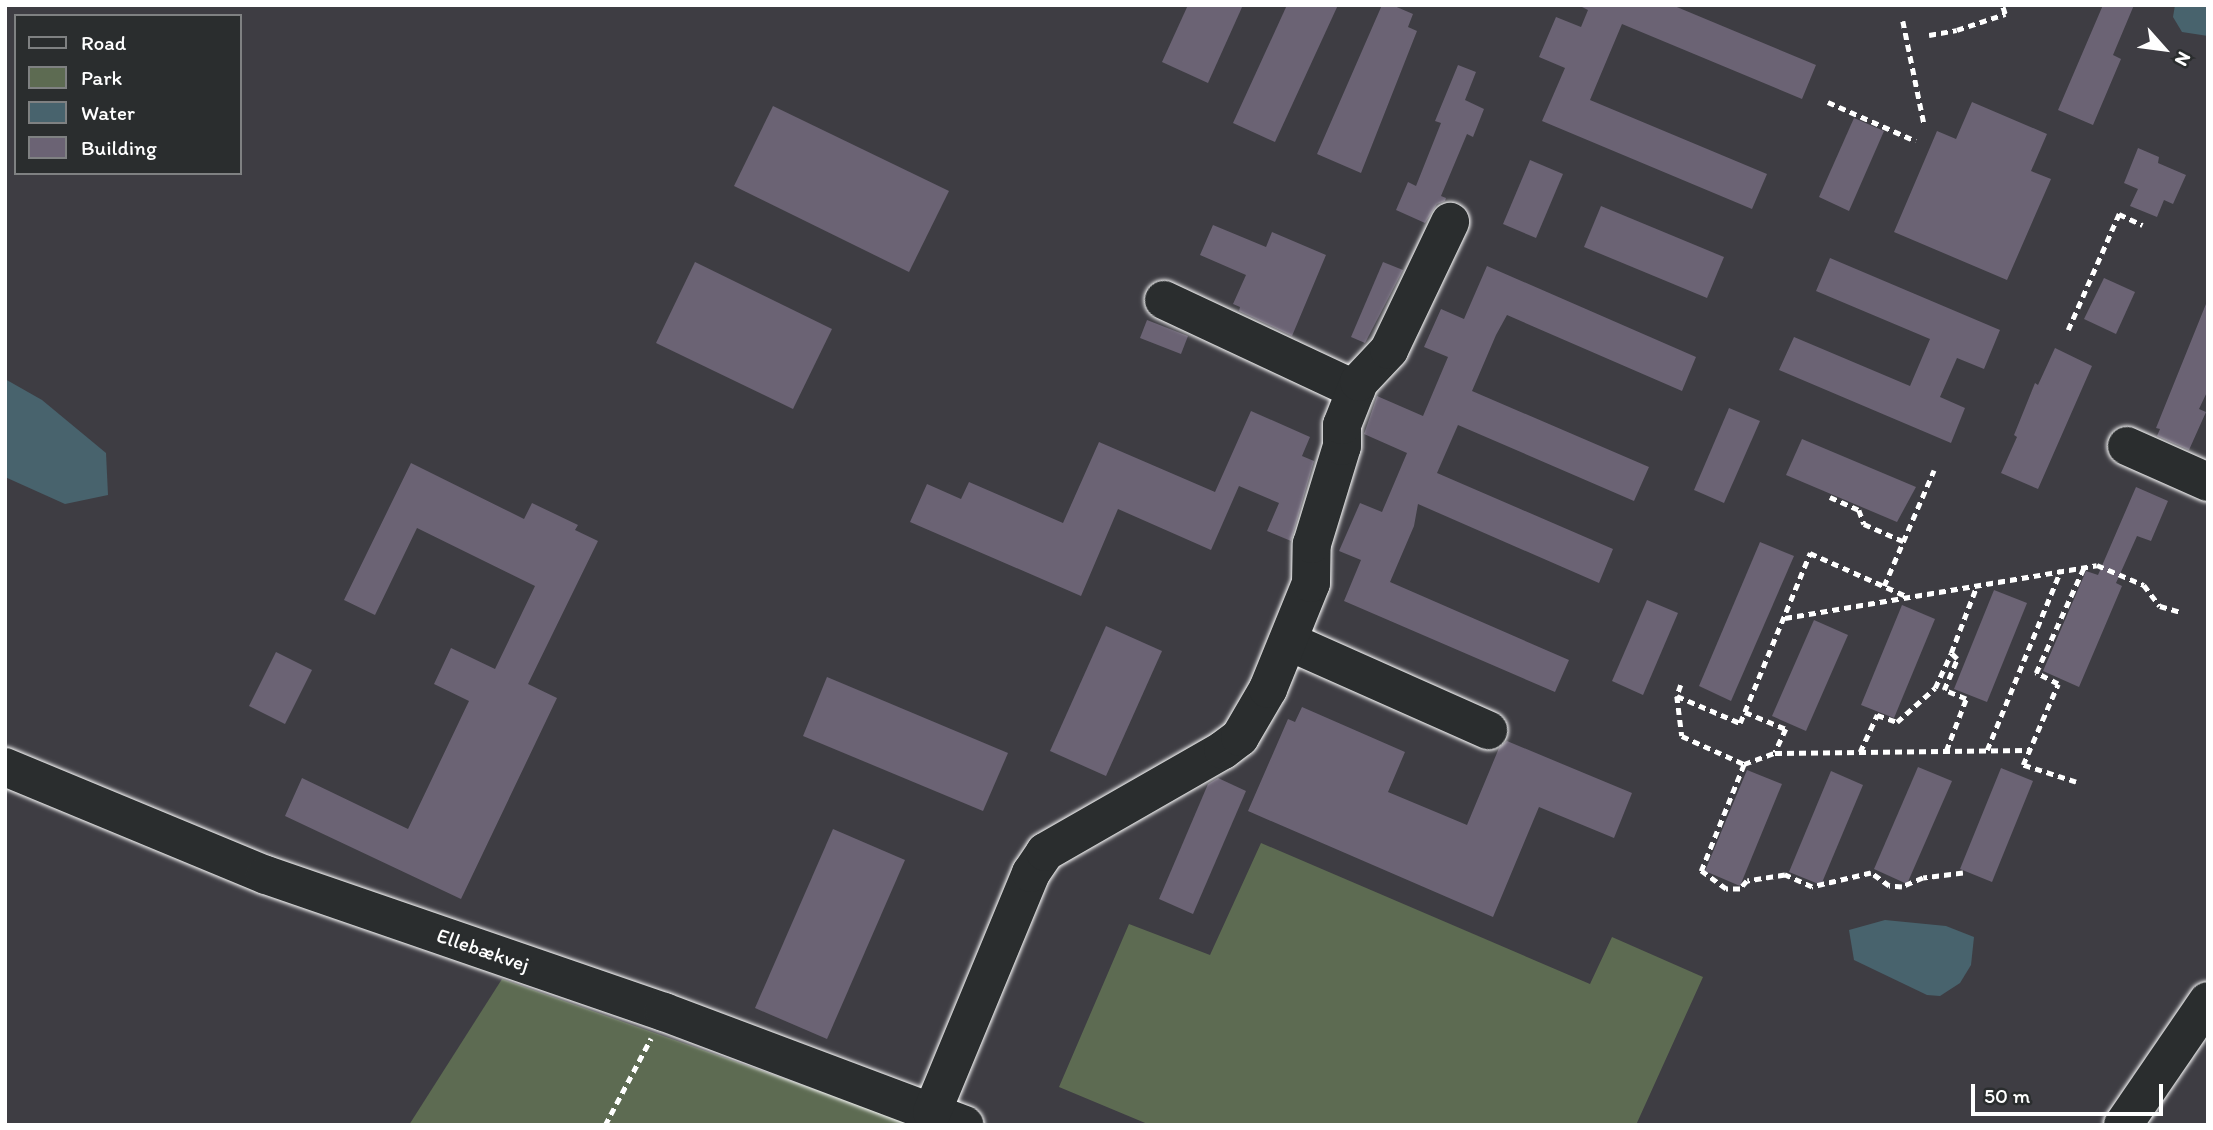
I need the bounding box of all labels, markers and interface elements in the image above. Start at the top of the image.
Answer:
legend [14,14,242,175]
north arrow [2129,14,2199,84]
text: Road [81,30,126,55]
text: N [2170,48,2196,70]
text: Park [81,65,122,90]
text: Water [81,100,135,125]
text: Building [81,135,157,160]
street label: Ellebækvej [433,922,533,978]
scale bar [1975,1070,2168,1114]
text: 50 m [1984,1083,2030,1108]

